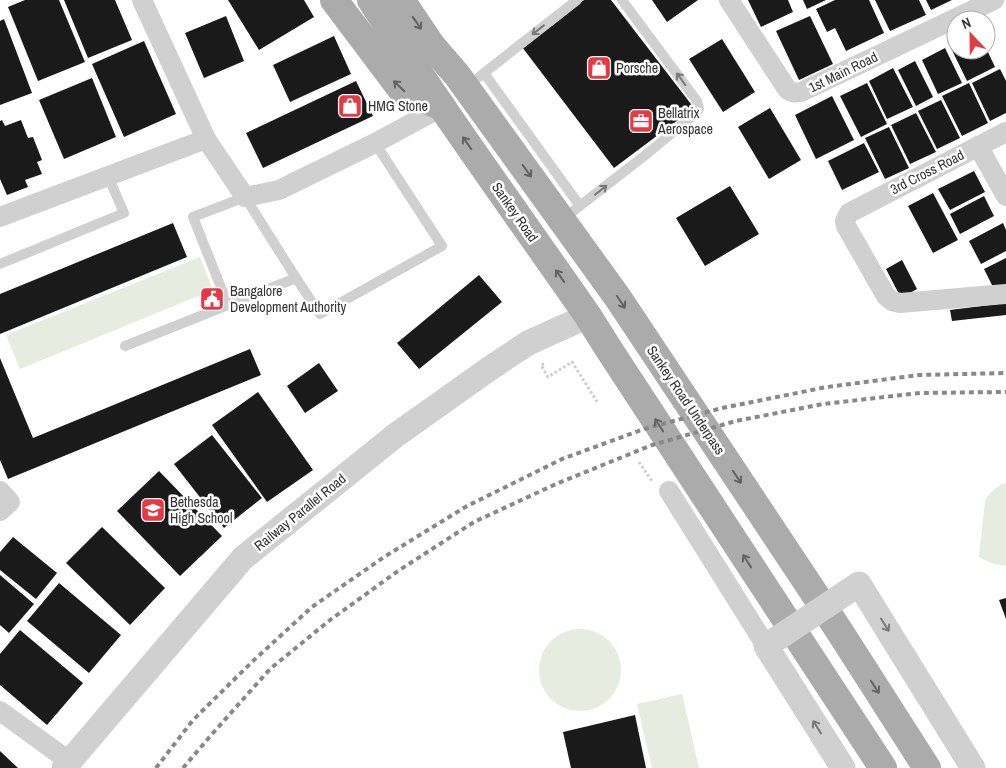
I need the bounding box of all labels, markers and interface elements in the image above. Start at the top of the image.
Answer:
north arrow [946,10,996,60]
text: N [959,13,973,33]
one-way arrow [411,16,422,30]
one-way arrow [532,25,545,36]
street label: 1st Main Road [805,48,881,96]
shop icon: Porsche [586,55,612,81]
place label: Porsche [616,59,658,77]
one-way arrow [676,72,686,86]
one-way arrow [393,80,406,91]
shop icon: HMG Stone [337,93,363,119]
place label: HMG Stone [368,97,428,115]
place label: Bellatrix Aerospace [657,104,713,138]
office icon: Bellatrix Aerospace [628,108,654,134]
one-way arrow [462,136,472,150]
street label: 3rd Cross Road [887,146,967,198]
one-way arrow [522,164,532,178]
street label: Sankey Road [488,179,542,245]
one-way arrow [594,184,607,195]
one-way arrow [555,270,565,284]
place label: Bangalore Development Authority [230,282,346,316]
public building icon: Bangalore Development Authority [199,286,225,312]
one-way arrow [616,295,626,309]
street label: Sankey Road Underpass [643,342,729,458]
one-way arrow [653,419,663,433]
street label: Railway Parallel Road [250,469,350,555]
one-way arrow [732,470,742,484]
place label: Bethesda High School [170,493,233,527]
school or university icon: Bethesda High School [140,497,166,523]
one-way arrow [742,555,752,569]
one-way arrow [880,618,890,632]
one-way arrow [871,680,881,694]
one-way arrow [812,720,822,734]

